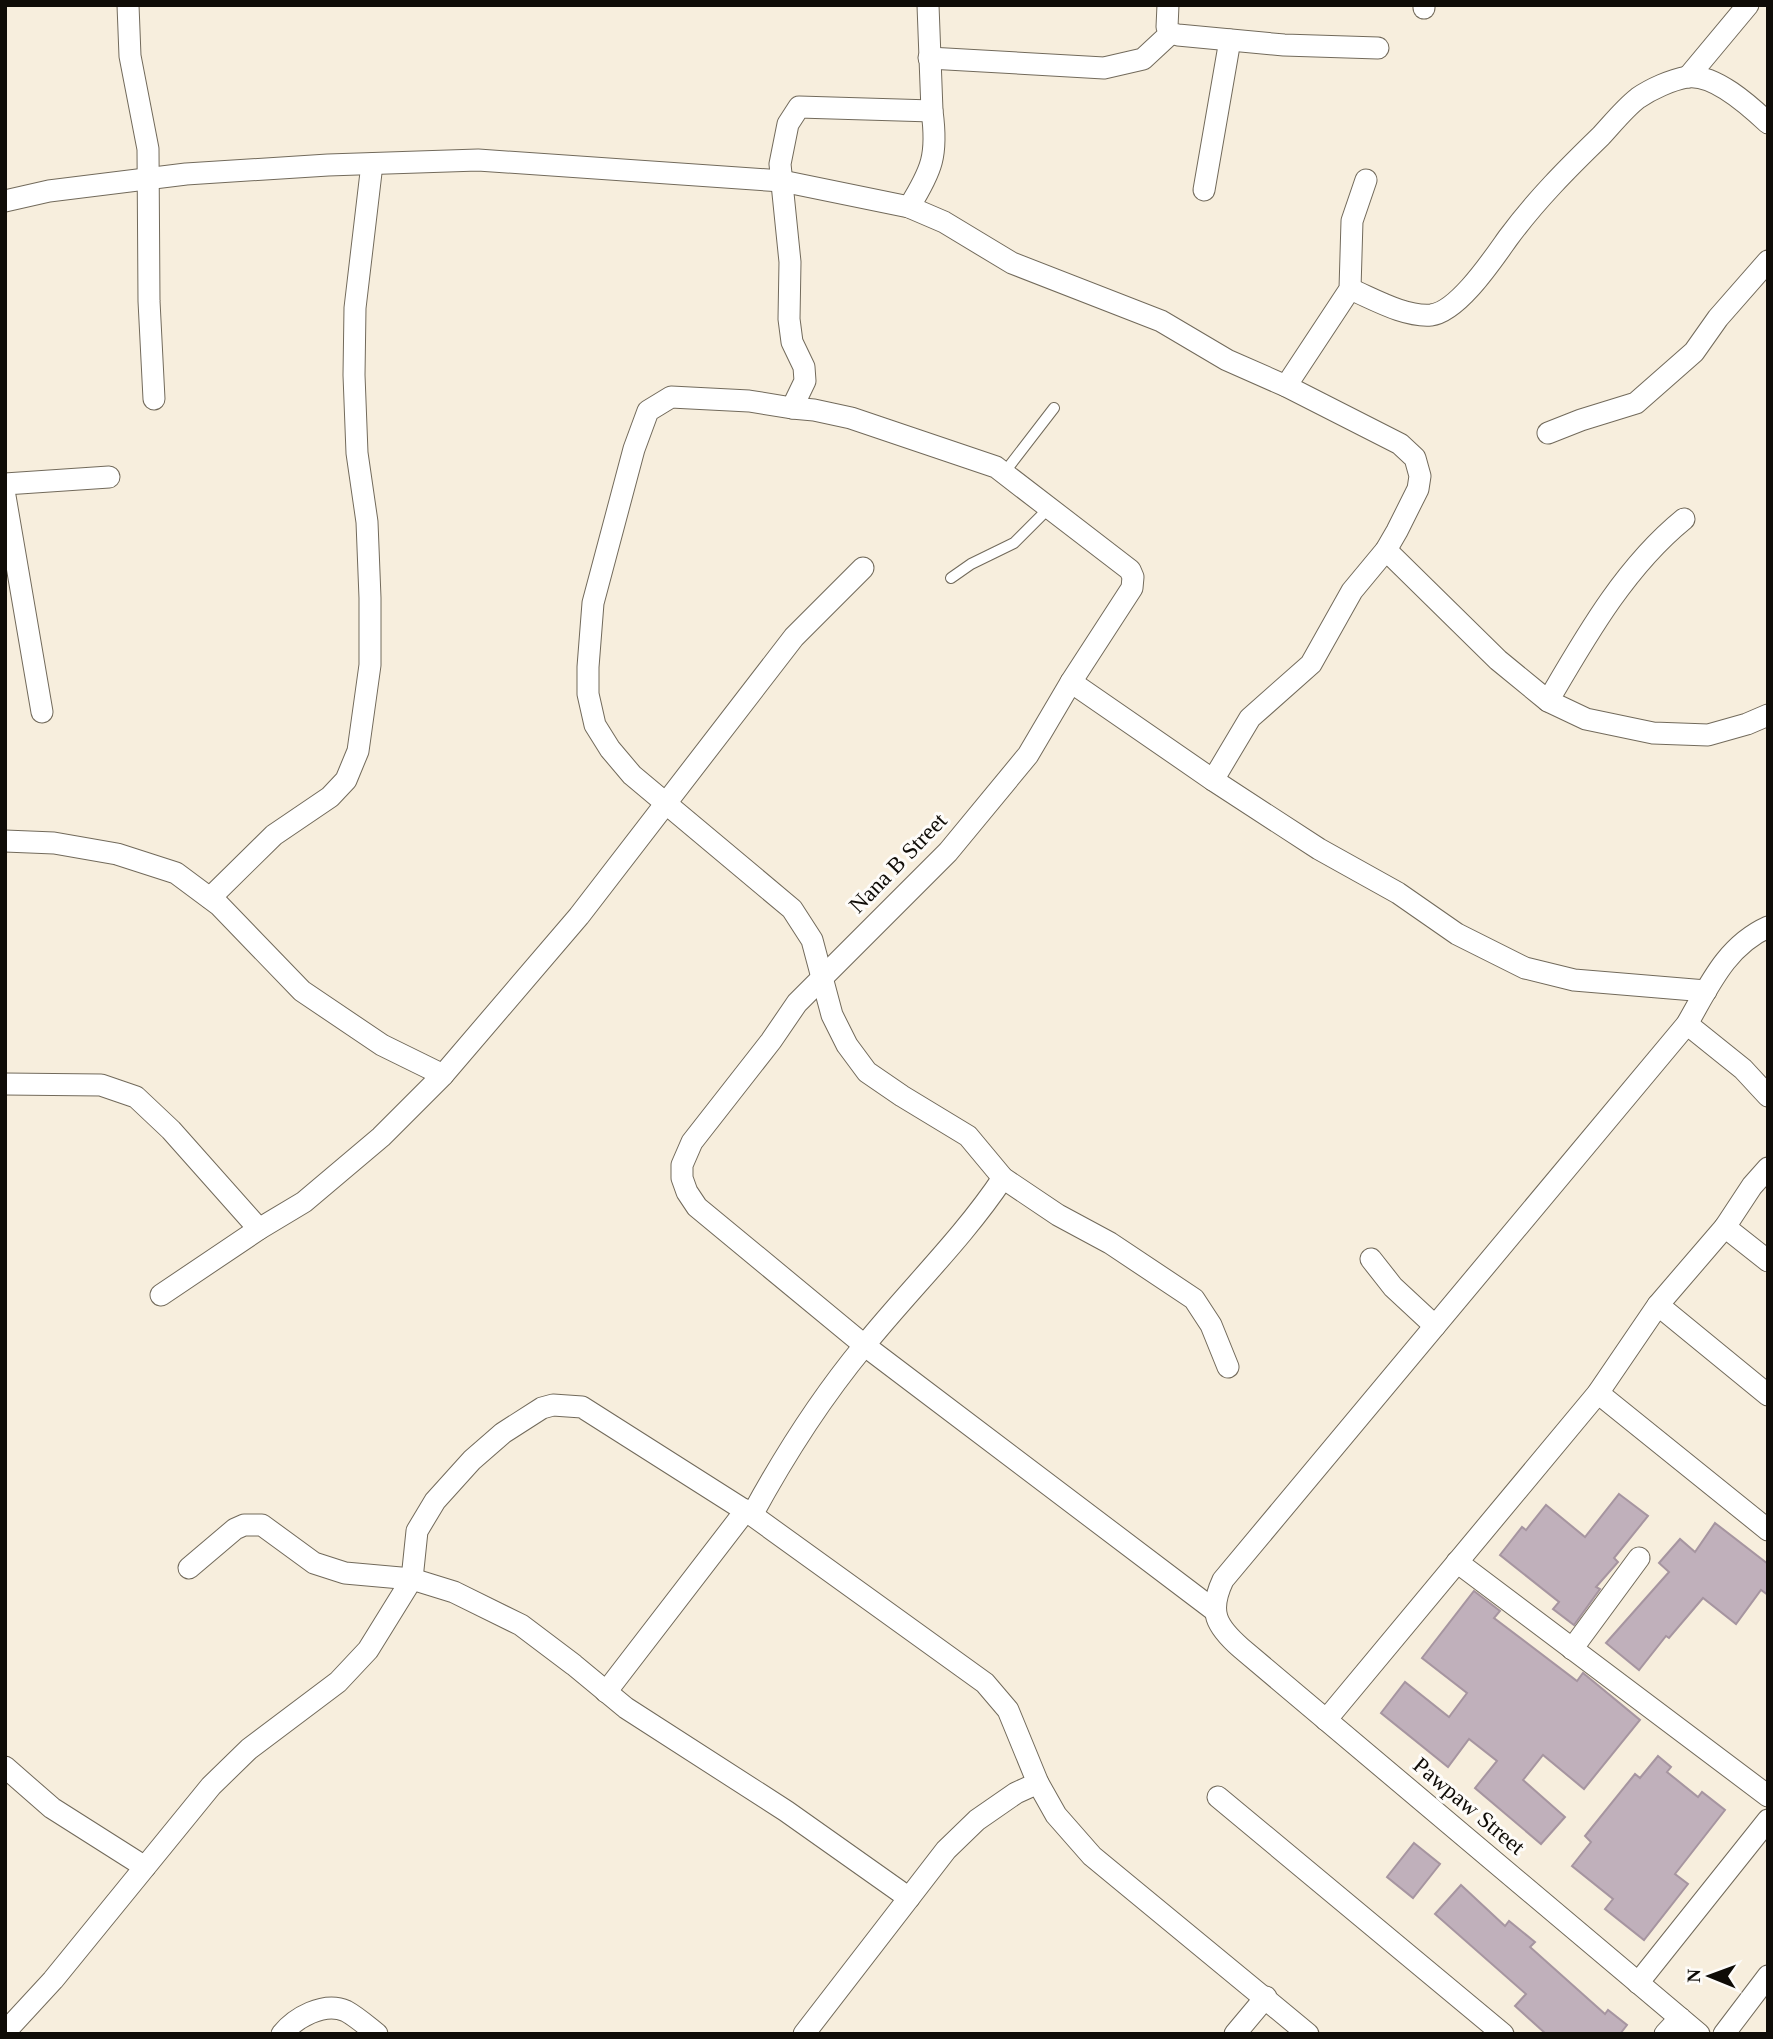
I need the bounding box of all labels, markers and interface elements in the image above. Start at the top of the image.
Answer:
street label: Nana B Street [844,807,952,918]
street label: Pawpaw Street [1408,1752,1530,1860]
north arrow [1675,1941,1745,2011]
text: N [1683,1968,1704,1983]

